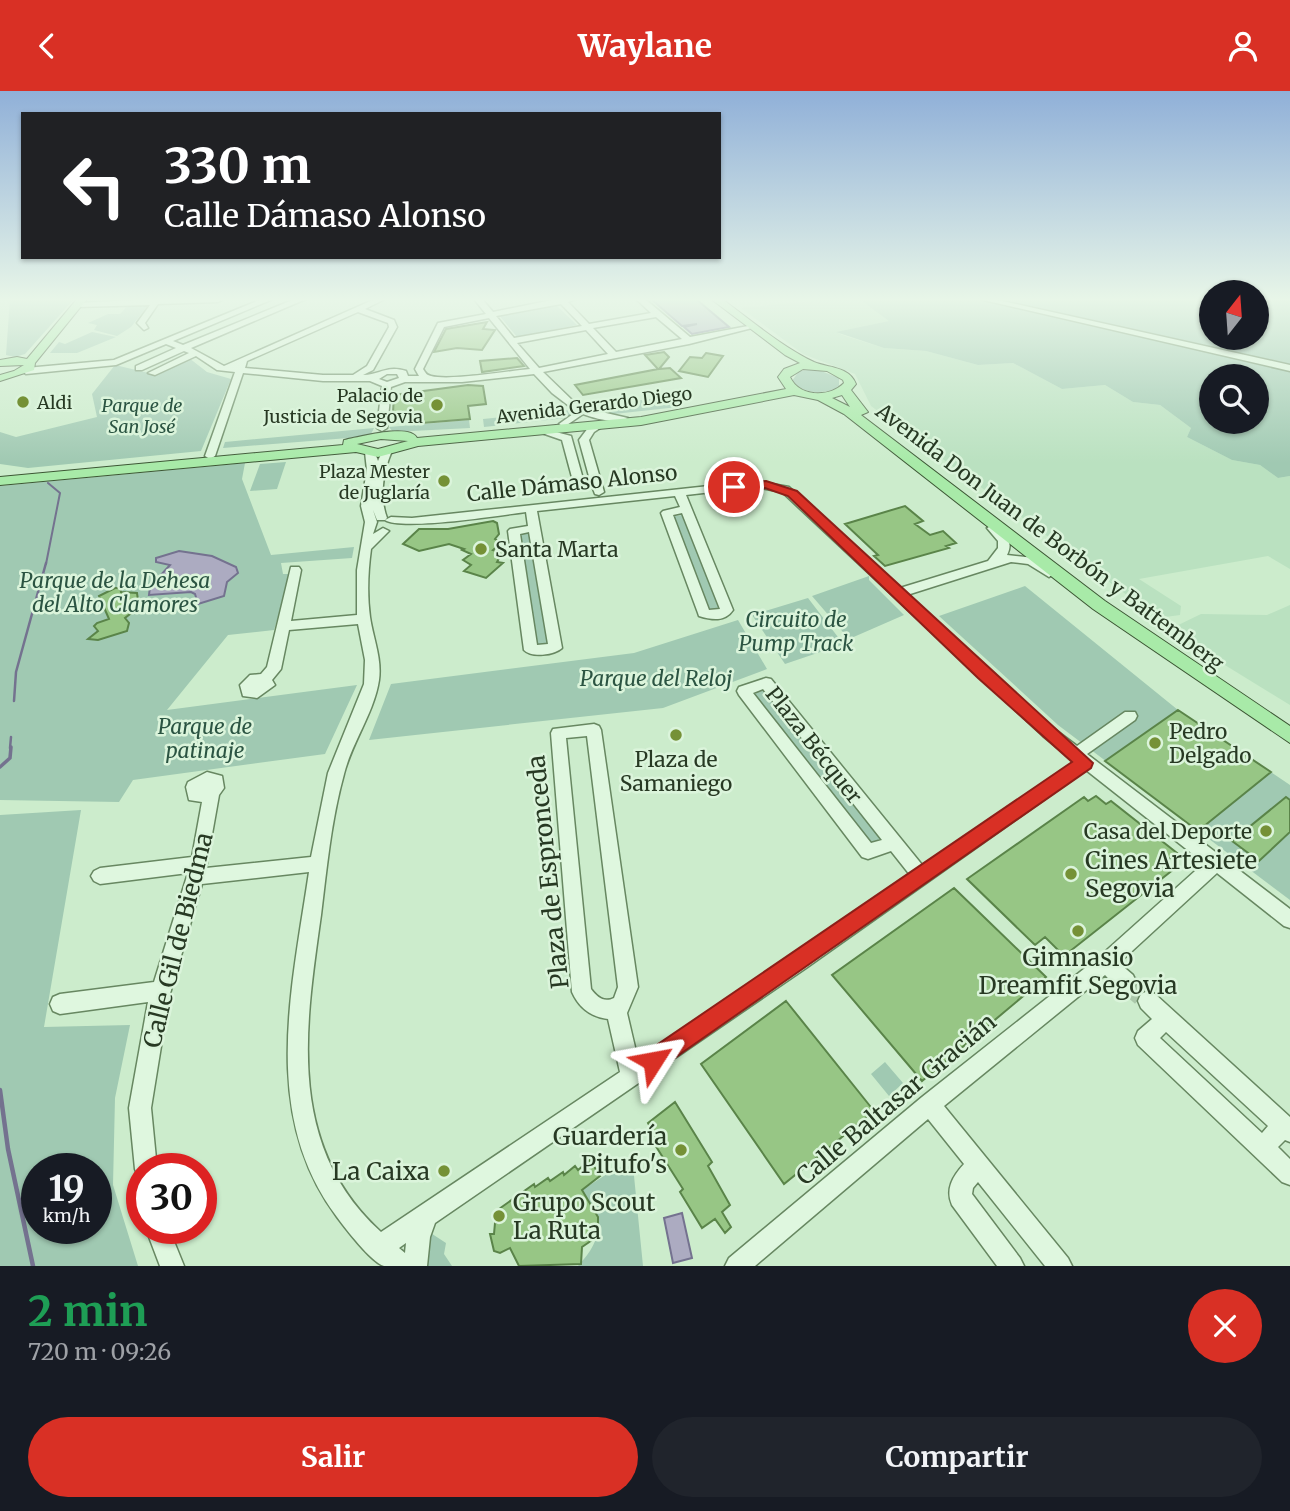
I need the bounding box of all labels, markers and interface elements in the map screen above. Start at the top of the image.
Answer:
text: Waylane [578,26,712,66]
icon: back [28,27,66,65]
icon: person [1224,27,1262,65]
text: 330 m [164,135,311,196]
icon: left [49,140,140,231]
text: Calle Dámaso Alonso [164,196,486,236]
north arrow [1199,280,1269,350]
map controls [1199,280,1269,434]
button: search [1199,364,1269,434]
street label: Avenida Gerardo Diego [494,382,693,429]
place label: Palacio de Justicia de Segovia [262,384,423,428]
place label: Aldi [36,391,72,414]
marker: Aldi [15,394,31,410]
park label: Parque de San José [102,394,182,438]
marker: Palacio de Justicia de Segovia [429,397,445,413]
street label: Avenida Don Juan de Borbón y Battemberg [870,397,1230,677]
pin [704,457,764,517]
street label: Calle Dámaso Alonso [466,459,678,507]
place label: Plaza Mester de Juglaría [319,460,430,504]
icon: arrive [715,468,753,506]
marker: Plaza Mester de Juglaría [436,473,452,489]
place label: Santa Marta [495,536,618,563]
marker: Santa Marta [473,541,489,557]
park label: Parque de la Dehesa del Alto Clamores [20,567,210,618]
park label: Circuito de Pump Track [738,606,854,657]
park label: Parque del Reloj [580,665,732,692]
street label: Plaza Bécquer [760,681,868,809]
park label: Parque de patinaje [158,713,252,764]
place label: Pedro Delgado [1169,718,1252,769]
marker: Plaza de Samaniego [668,727,684,743]
marker: Pedro Delgado [1147,735,1163,751]
place label: Plaza de Samaniego [620,746,732,797]
street label: Plaza de Espronceda [520,754,576,990]
place label: Casa del Deporte [1084,818,1252,845]
marker: Casa del Deporte [1258,823,1274,839]
street label: Calle Gil de Biedma [136,829,220,1051]
place label: Cines Artesiete Segovia [1085,845,1257,904]
marker: Cines Artesiete Segovia [1063,866,1079,882]
marker: Gimnasio Dreamfit Segovia [1070,923,1086,939]
place label: Gimnasio Dreamfit Segovia [979,942,1178,1001]
street label: Calle Baltasar Gracián [790,1006,1003,1192]
position arrow [616,1024,690,1098]
place label: Guardería Pitufo's [553,1121,667,1180]
marker: Guardería Pitufo's [673,1142,689,1158]
speed limit sign: 30 [126,1153,217,1244]
place label: La Caixa [332,1156,430,1187]
marker: La Caixa [436,1163,452,1179]
text: 19 [48,1167,85,1211]
place label: Grupo Scout La Ruta [513,1187,656,1246]
text: km/h [43,1204,90,1227]
marker: Grupo Scout La Ruta [491,1208,507,1224]
text: 2 min [28,1285,148,1337]
button: close [1188,1289,1262,1363]
text: 720 m · 09:26 [28,1337,171,1366]
button: Salir [28,1417,638,1497]
button: Compartir [652,1417,1262,1497]

